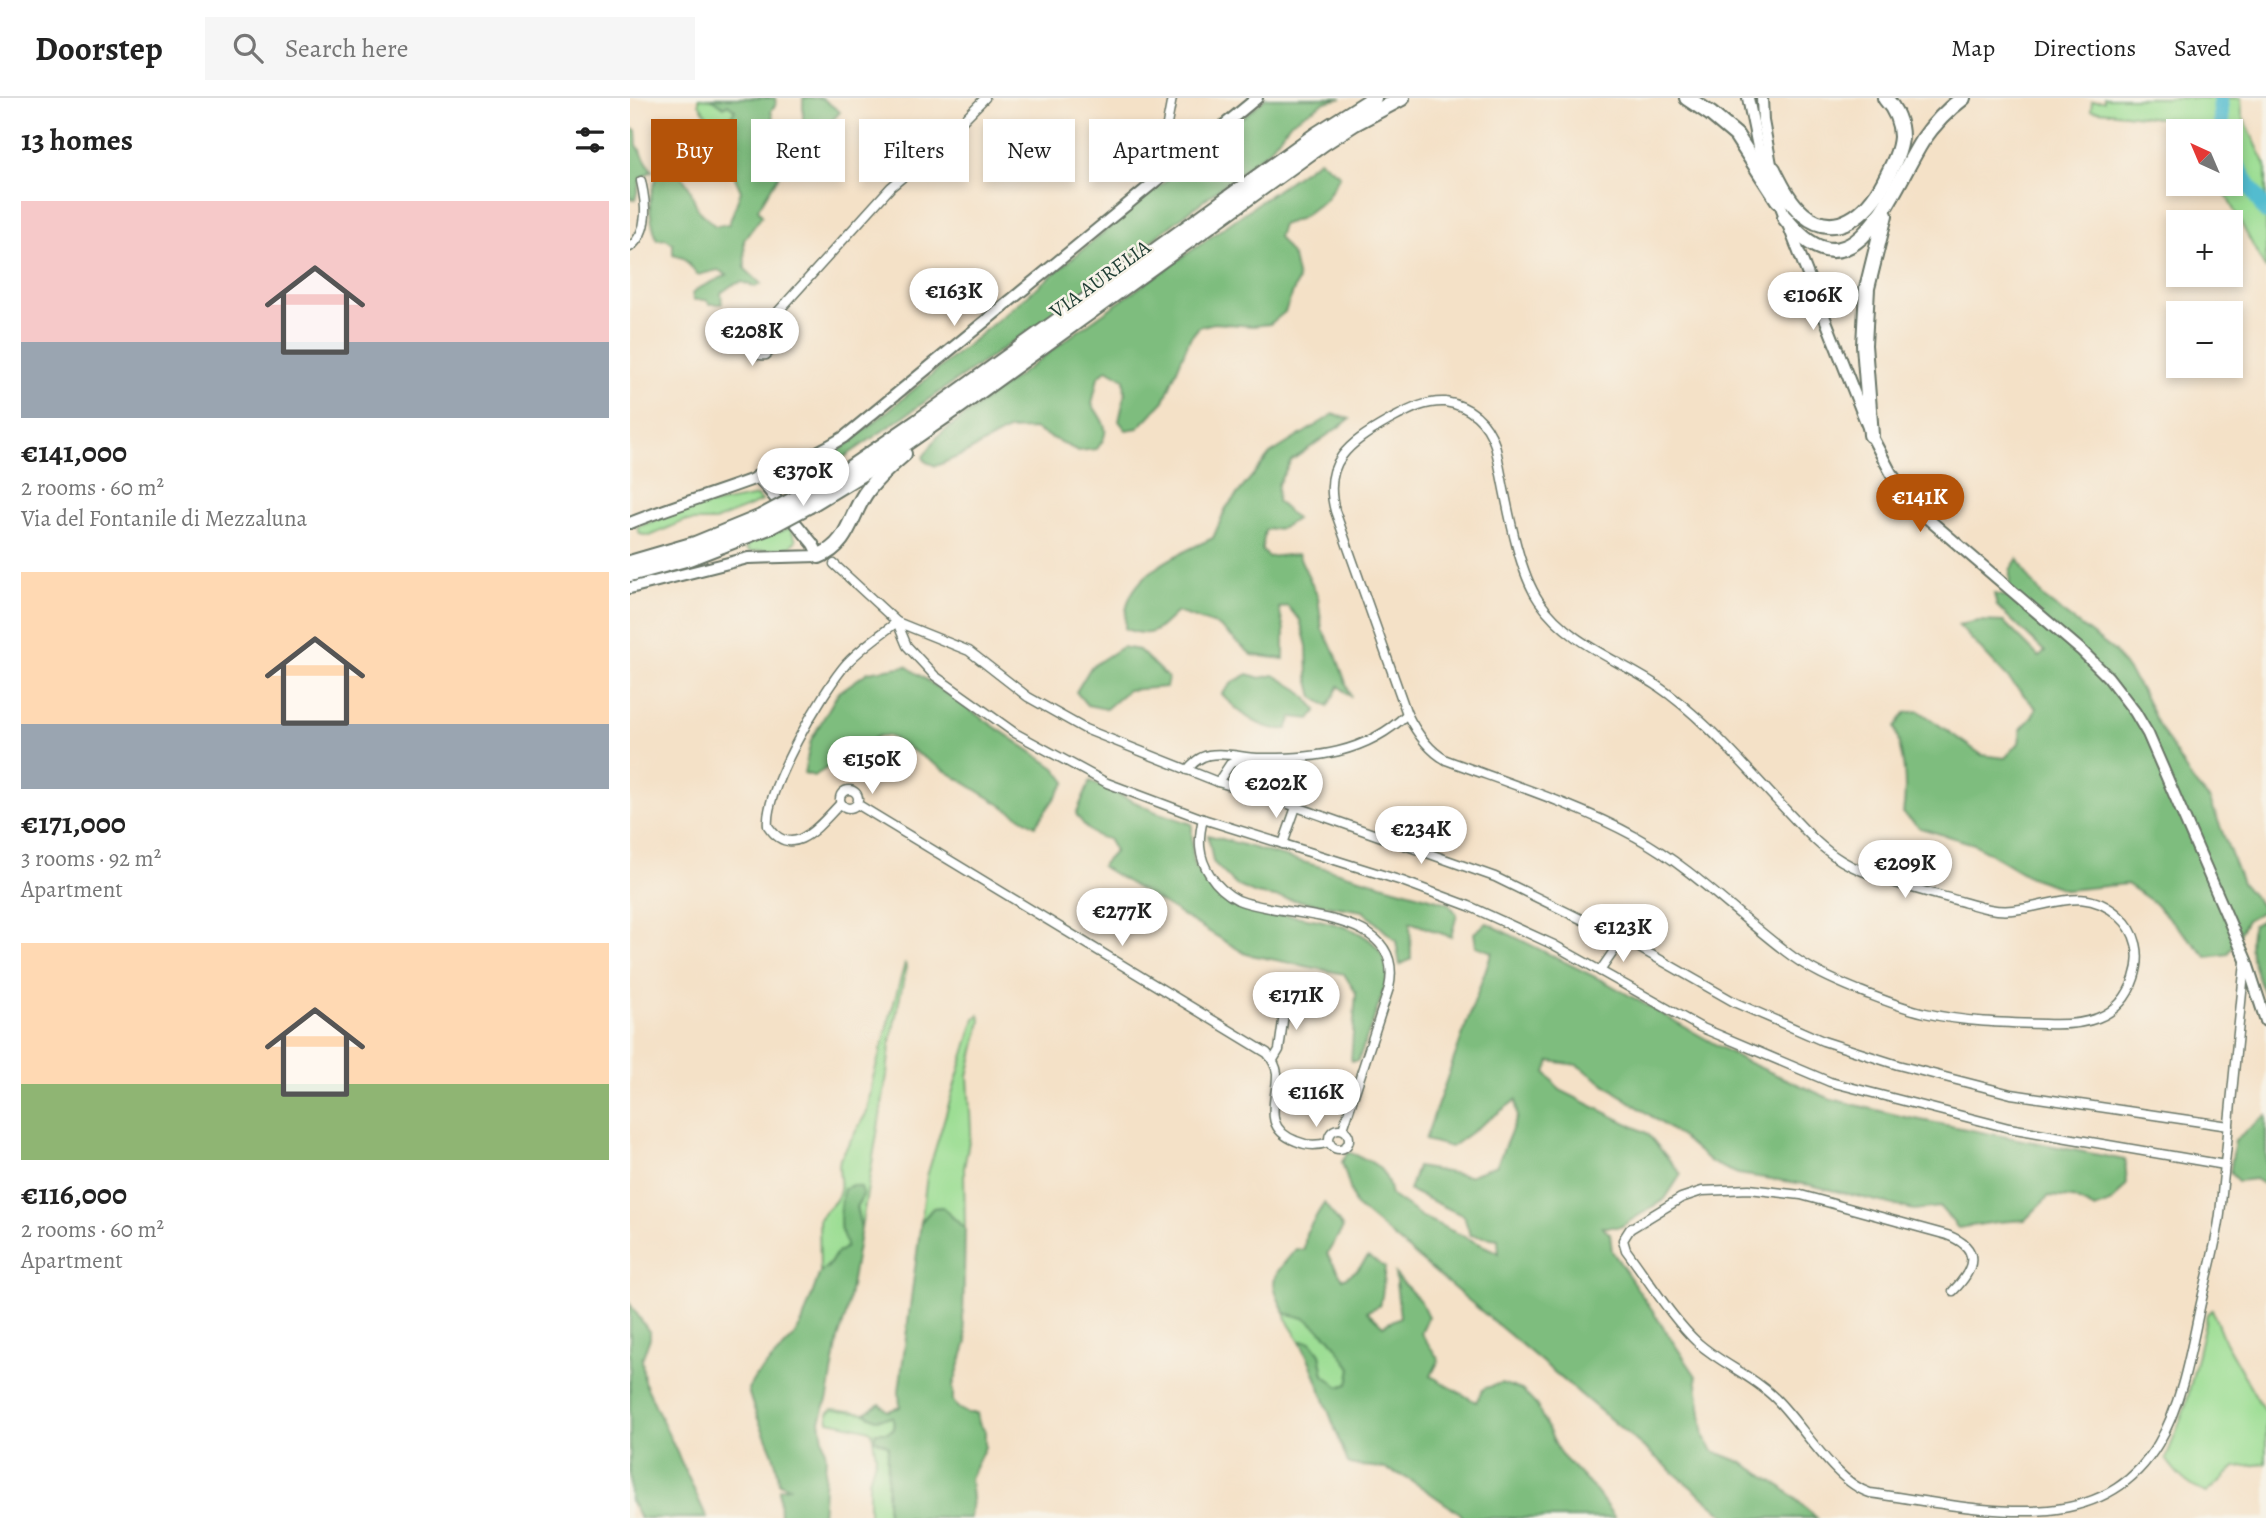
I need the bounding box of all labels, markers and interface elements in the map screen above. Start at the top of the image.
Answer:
search box [205,17,695,80]
text: Doorstep [35,26,163,71]
icon: search [229,29,267,67]
text: Search here [285,31,408,66]
text: Map [1951,32,1995,64]
text: Directions [2033,32,2136,64]
text: Saved [2174,32,2231,64]
chip: Buy [651,119,737,182]
chip: Rent [751,119,845,182]
chip: Filters [859,119,969,182]
chip: New [983,119,1075,182]
chip: Apartment [1089,119,1244,182]
north arrow [2166,119,2244,196]
map controls [2166,119,2243,378]
text: 13 homes [21,120,133,160]
icon: filters [571,121,609,159]
button: + [2166,210,2243,287]
street label: VIA AURELIA [1043,233,1157,326]
icon: home [252,247,378,373]
pin: €163K [905,268,1003,328]
pin: €106K [1764,272,1862,332]
text: €163K [925,275,983,306]
text: €106K [1784,279,1842,310]
button: − [2166,301,2243,378]
pin: €208K [703,308,801,368]
text: €208K [721,315,783,346]
text: €141,000 [21,432,127,472]
pin: €370K [754,448,852,508]
text: €370K [773,455,833,486]
text: 2 rooms · 60 m² [21,472,164,503]
pin: €141K [1871,474,1969,534]
text: €141K [1892,481,1948,512]
text: Via del Fontanile di Mezzaluna [21,503,307,534]
icon: home [252,618,378,744]
pin: €150K [823,736,921,796]
text: €150K [843,743,901,774]
pin: €202K [1227,760,1325,820]
text: €202K [1245,767,1307,798]
text: €171,000 [21,803,126,843]
pin: €234K [1372,806,1470,866]
text: €234K [1391,813,1451,844]
pin: €209K [1856,840,1954,900]
text: 3 rooms · 92 m² [21,843,161,874]
text: €209K [1874,847,1936,878]
text: Apartment [21,874,123,905]
pin: €277K [1073,888,1171,948]
text: €277K [1092,895,1152,926]
pin: €123K [1574,904,1672,964]
text: €123K [1594,911,1652,942]
pin: €171K [1247,972,1345,1032]
text: €171K [1269,979,1323,1010]
icon: home [252,989,378,1115]
pin: €116K [1267,1070,1365,1129]
text: €116K [1288,1076,1344,1107]
text: €116,000 [21,1174,127,1214]
text: 2 rooms · 60 m² [21,1214,164,1245]
text: Apartment [21,1245,123,1276]

